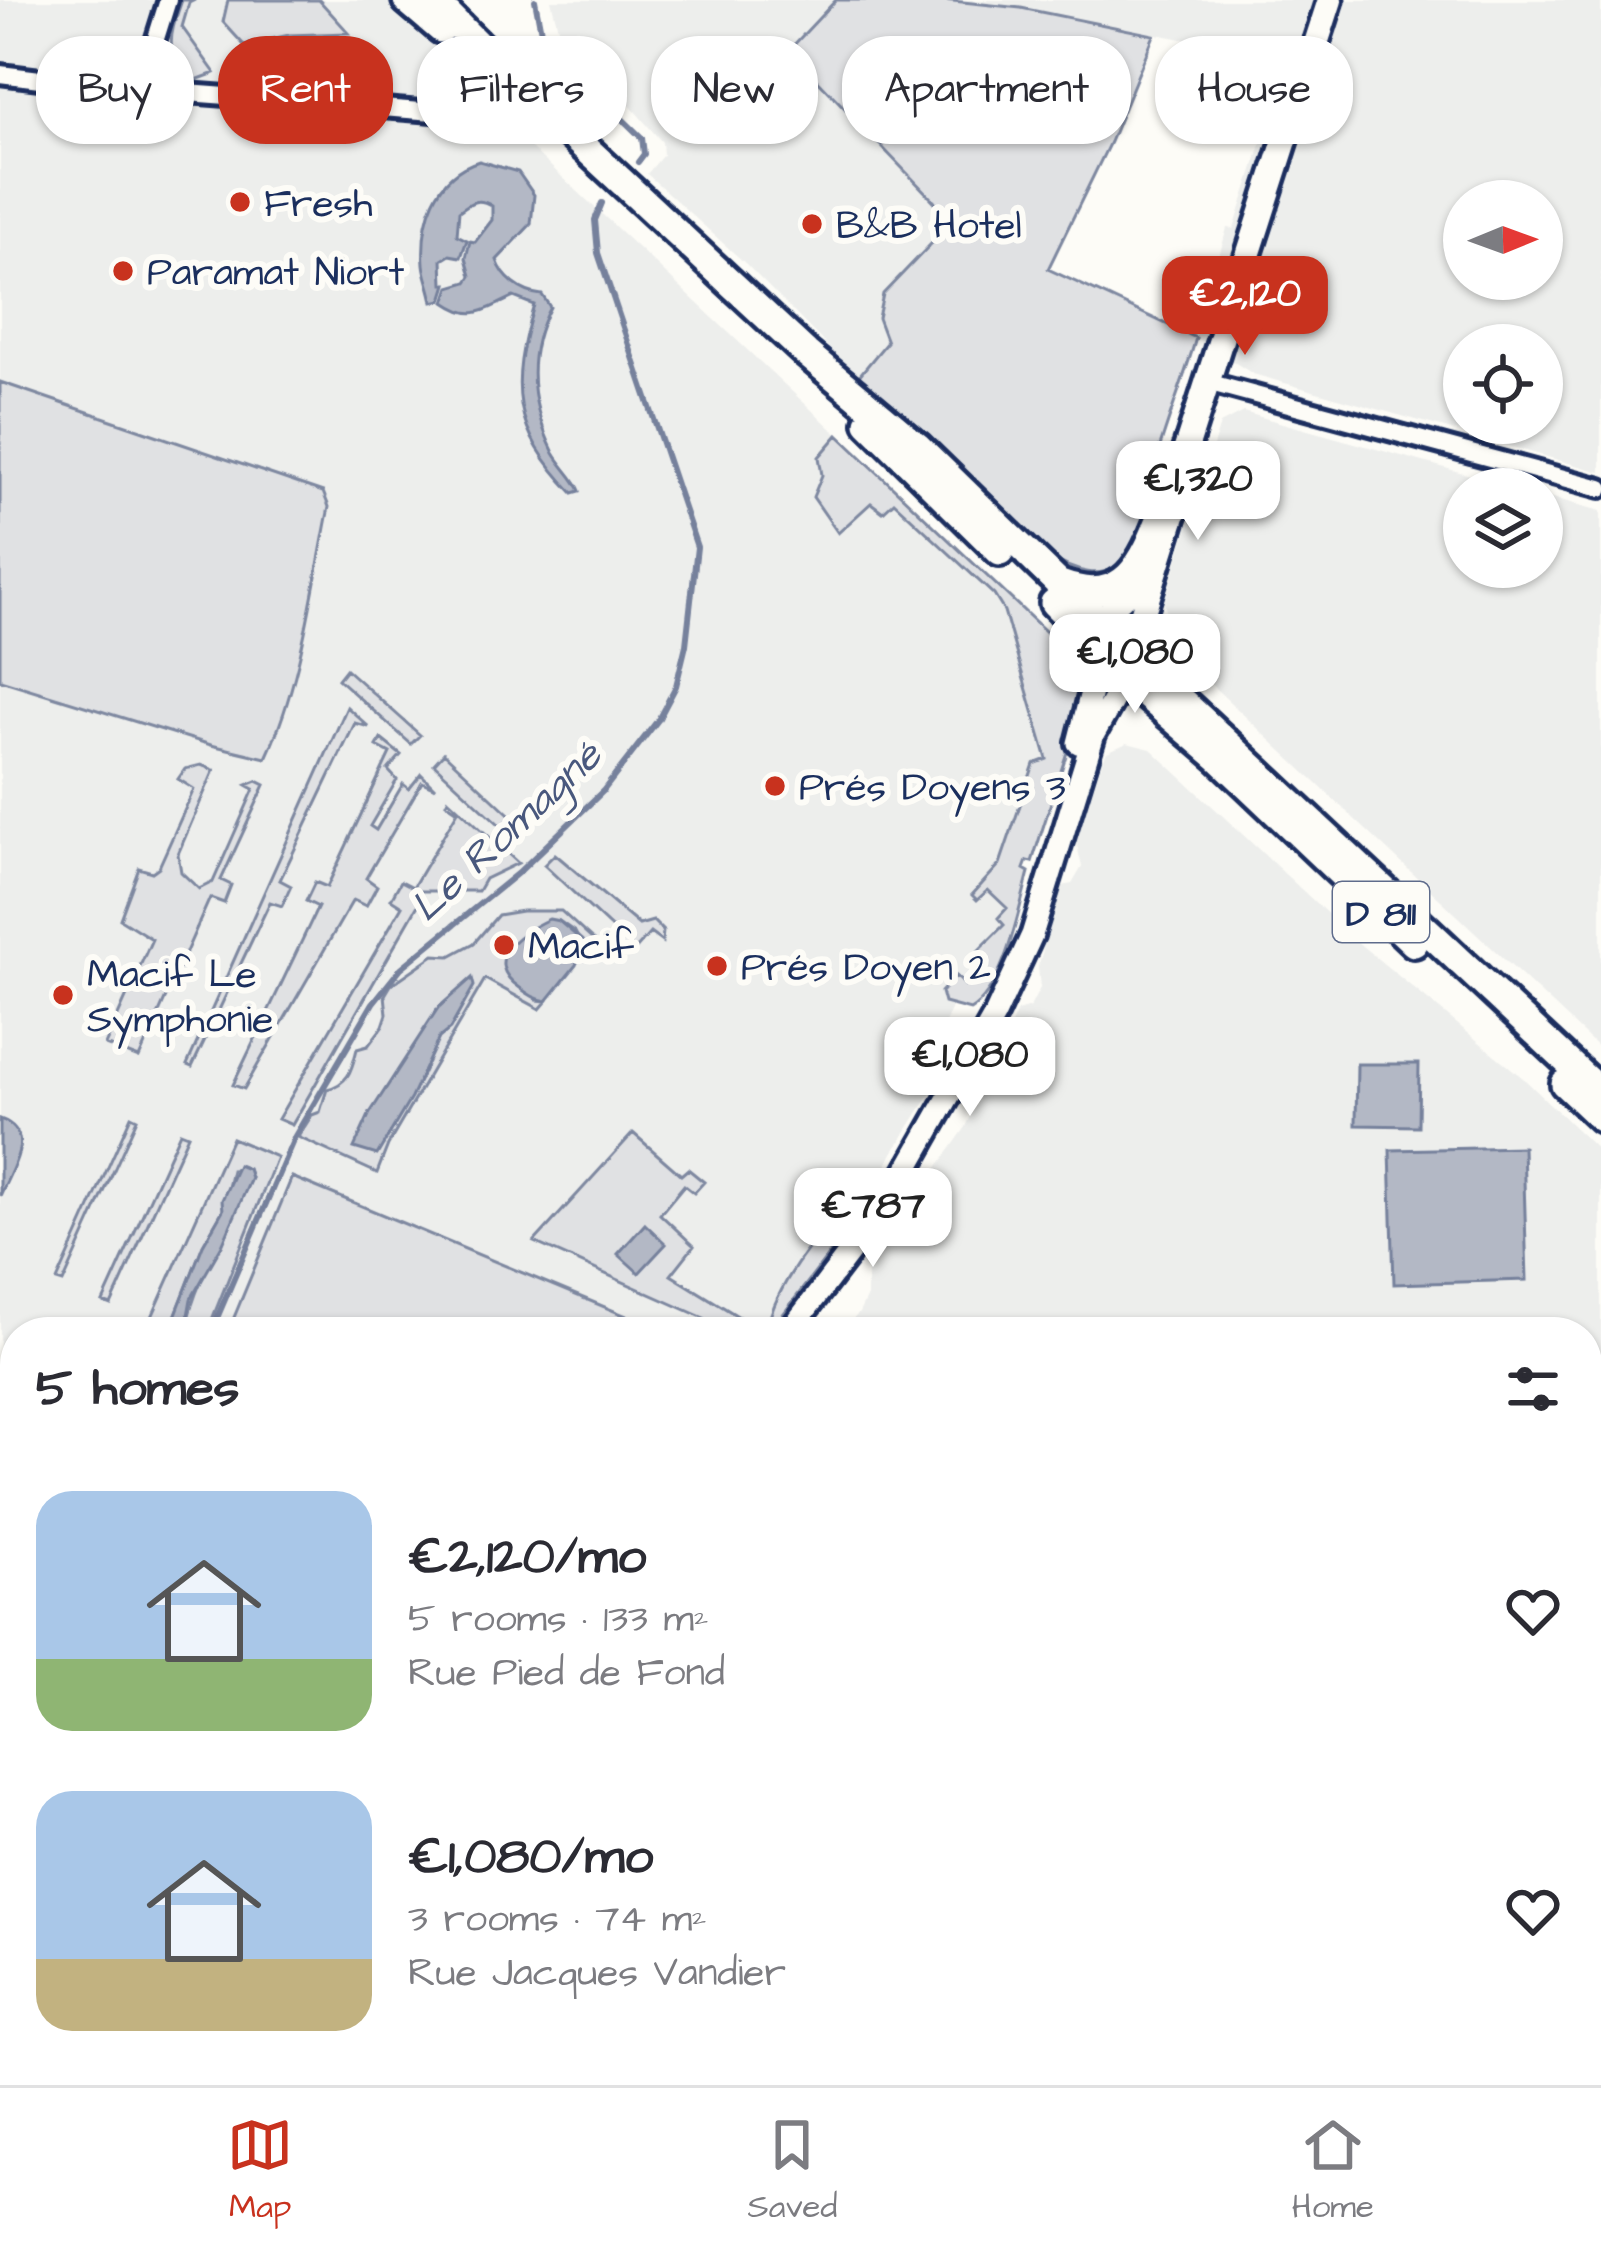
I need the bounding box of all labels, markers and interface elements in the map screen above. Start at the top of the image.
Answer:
chip: Buy [36,36,194,144]
chip: Rent [218,36,393,144]
chip: Filters [417,36,627,144]
chip: New [651,36,818,144]
chip: Apartment [842,36,1131,144]
chip: House [1155,36,1353,144]
place label: Fresh [264,178,373,232]
north arrow [1443,180,1563,300]
map controls [1443,180,1563,588]
marker: Fresh [227,189,253,215]
place label: B&B Hotel [836,200,1022,254]
marker: B&B Hotel [799,211,825,237]
place label: Paramat Niort [147,247,404,301]
pin: €2,120 [1147,256,1343,358]
marker: Paramat Niort [110,258,136,284]
text: €2,120 [1189,268,1301,322]
button: locate [1443,324,1563,444]
pin: €1,320 [1100,441,1296,543]
text: €1,320 [1143,453,1253,507]
button: layers [1443,468,1563,588]
pin: €1,080 [1037,614,1233,716]
text: €1,080 [1076,626,1194,680]
water label: Le Romagné [399,727,618,937]
place label: Prés Doyens 3 [799,762,1066,817]
marker: Prés Doyens 3 [762,773,788,799]
road number: D 811 [1333,882,1429,942]
place label: Macif [528,921,635,975]
marker: Macif [491,932,517,958]
place label: Prés Doyen 2 [741,942,991,997]
place label: Macif Le Symphonie [87,949,273,1049]
marker: Prés Doyen 2 [704,953,730,979]
marker: Macif Le Symphonie [50,982,76,1008]
pin: €1,080 [872,1017,1068,1119]
text: €1,080 [911,1029,1029,1083]
pin: €787 [802,1168,944,1270]
text: €787 [821,1180,925,1234]
text: 5 homes [36,1354,239,1425]
icon: filters [1500,1356,1566,1422]
text: €2,120/mo [408,1522,646,1593]
icon: home [132,1539,276,1683]
icon: heart [1500,1578,1566,1644]
text: 5 rooms · 133 m² [408,1593,709,1647]
text: Rue Pied de Fond [408,1647,725,1701]
text: €1,080/mo [408,1822,653,1893]
icon: home [132,1839,276,1983]
icon: heart [1500,1878,1566,1944]
text: 3 rooms · 74 m² [408,1893,707,1947]
text: Rue Jacques Vandier [408,1947,786,2001]
tab: Map [227,2112,293,2230]
tab: Saved [747,2112,837,2230]
tab: Home [1292,2112,1374,2230]

